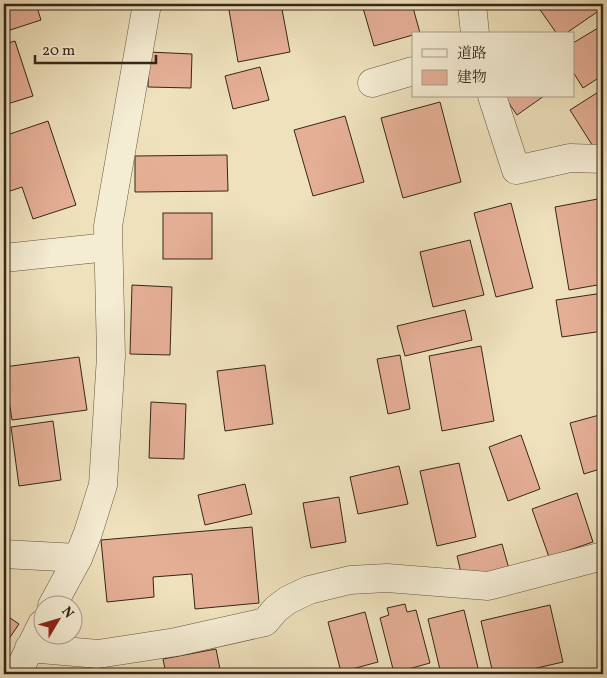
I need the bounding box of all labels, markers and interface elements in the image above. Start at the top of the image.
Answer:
scale bar [35,32,156,64]
legend [412,32,574,98]
text: 20 m [42,41,75,62]
text: 道路 [457,44,487,65]
text: 建物 [457,68,487,89]
north arrow [32,596,82,646]
text: N [56,603,78,623]

